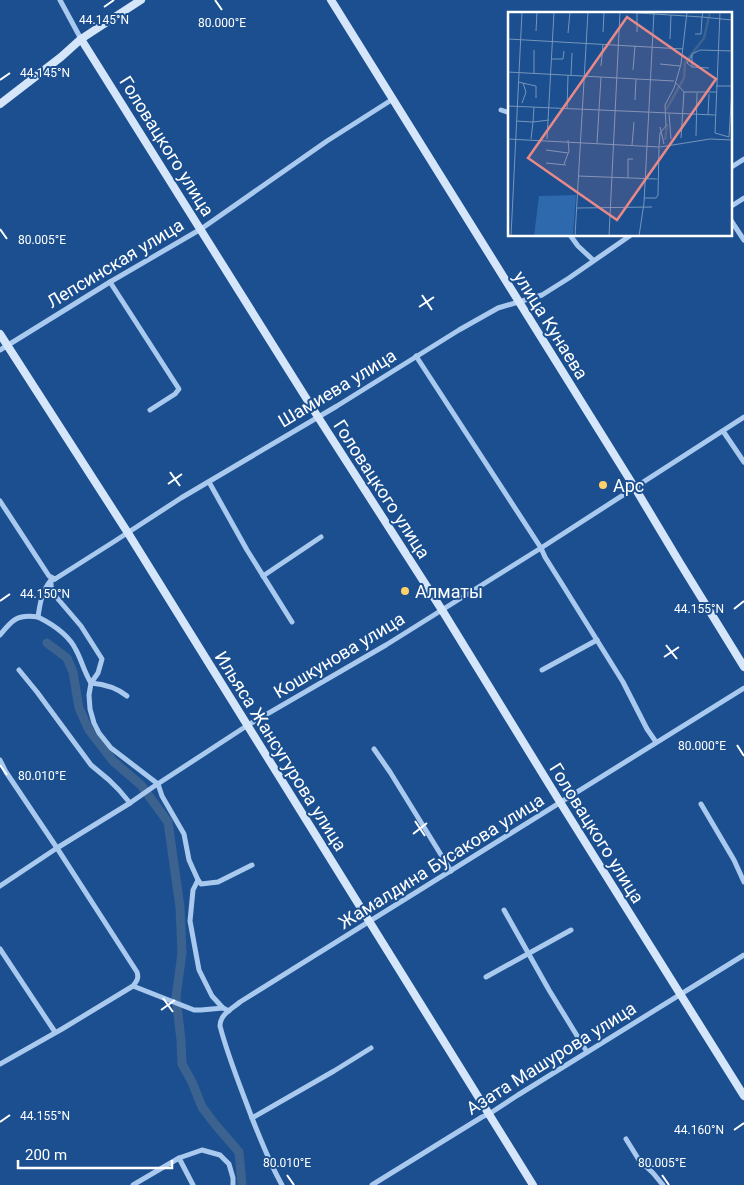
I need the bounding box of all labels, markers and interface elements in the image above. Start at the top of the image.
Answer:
inset map [508,12,732,236]
text: 44.145°N [79,13,129,27]
text: 80.000°E [198,16,246,30]
text: 44.145°N [20,66,70,80]
street label: Головацкого улица [115,72,219,220]
street label: Лепсинская улица [43,214,187,312]
text: 80.005°E [18,233,66,247]
street label: улица Кунаева [509,267,593,383]
street label: Шамиева улица [274,344,400,432]
street label: Головацкого улица [329,416,435,562]
place label: Арс [613,475,644,496]
marker: Арс [597,479,609,491]
place label: Алматы [415,581,483,602]
marker: Алматы [399,585,411,597]
text: 44.150°N [20,587,70,601]
text: 44.155°N [674,602,724,616]
street label: Кошкунова улица [270,608,408,702]
street label: Ильяса Жансугурова улица [211,647,351,855]
text: 80.000°E [678,739,726,753]
street label: Головацкого улица [545,759,649,907]
text: 80.010°E [18,769,66,783]
street label: Жамалдина Бусакова улица [334,789,548,933]
street label: Азата Машурова улица [462,997,640,1119]
text: 44.155°N [20,1109,70,1123]
text: 44.160°N [674,1123,724,1137]
scale bar [18,1138,171,1170]
text: 200 m [25,1146,67,1164]
text: 80.010°E [263,1156,311,1170]
text: 80.005°E [638,1156,686,1170]

